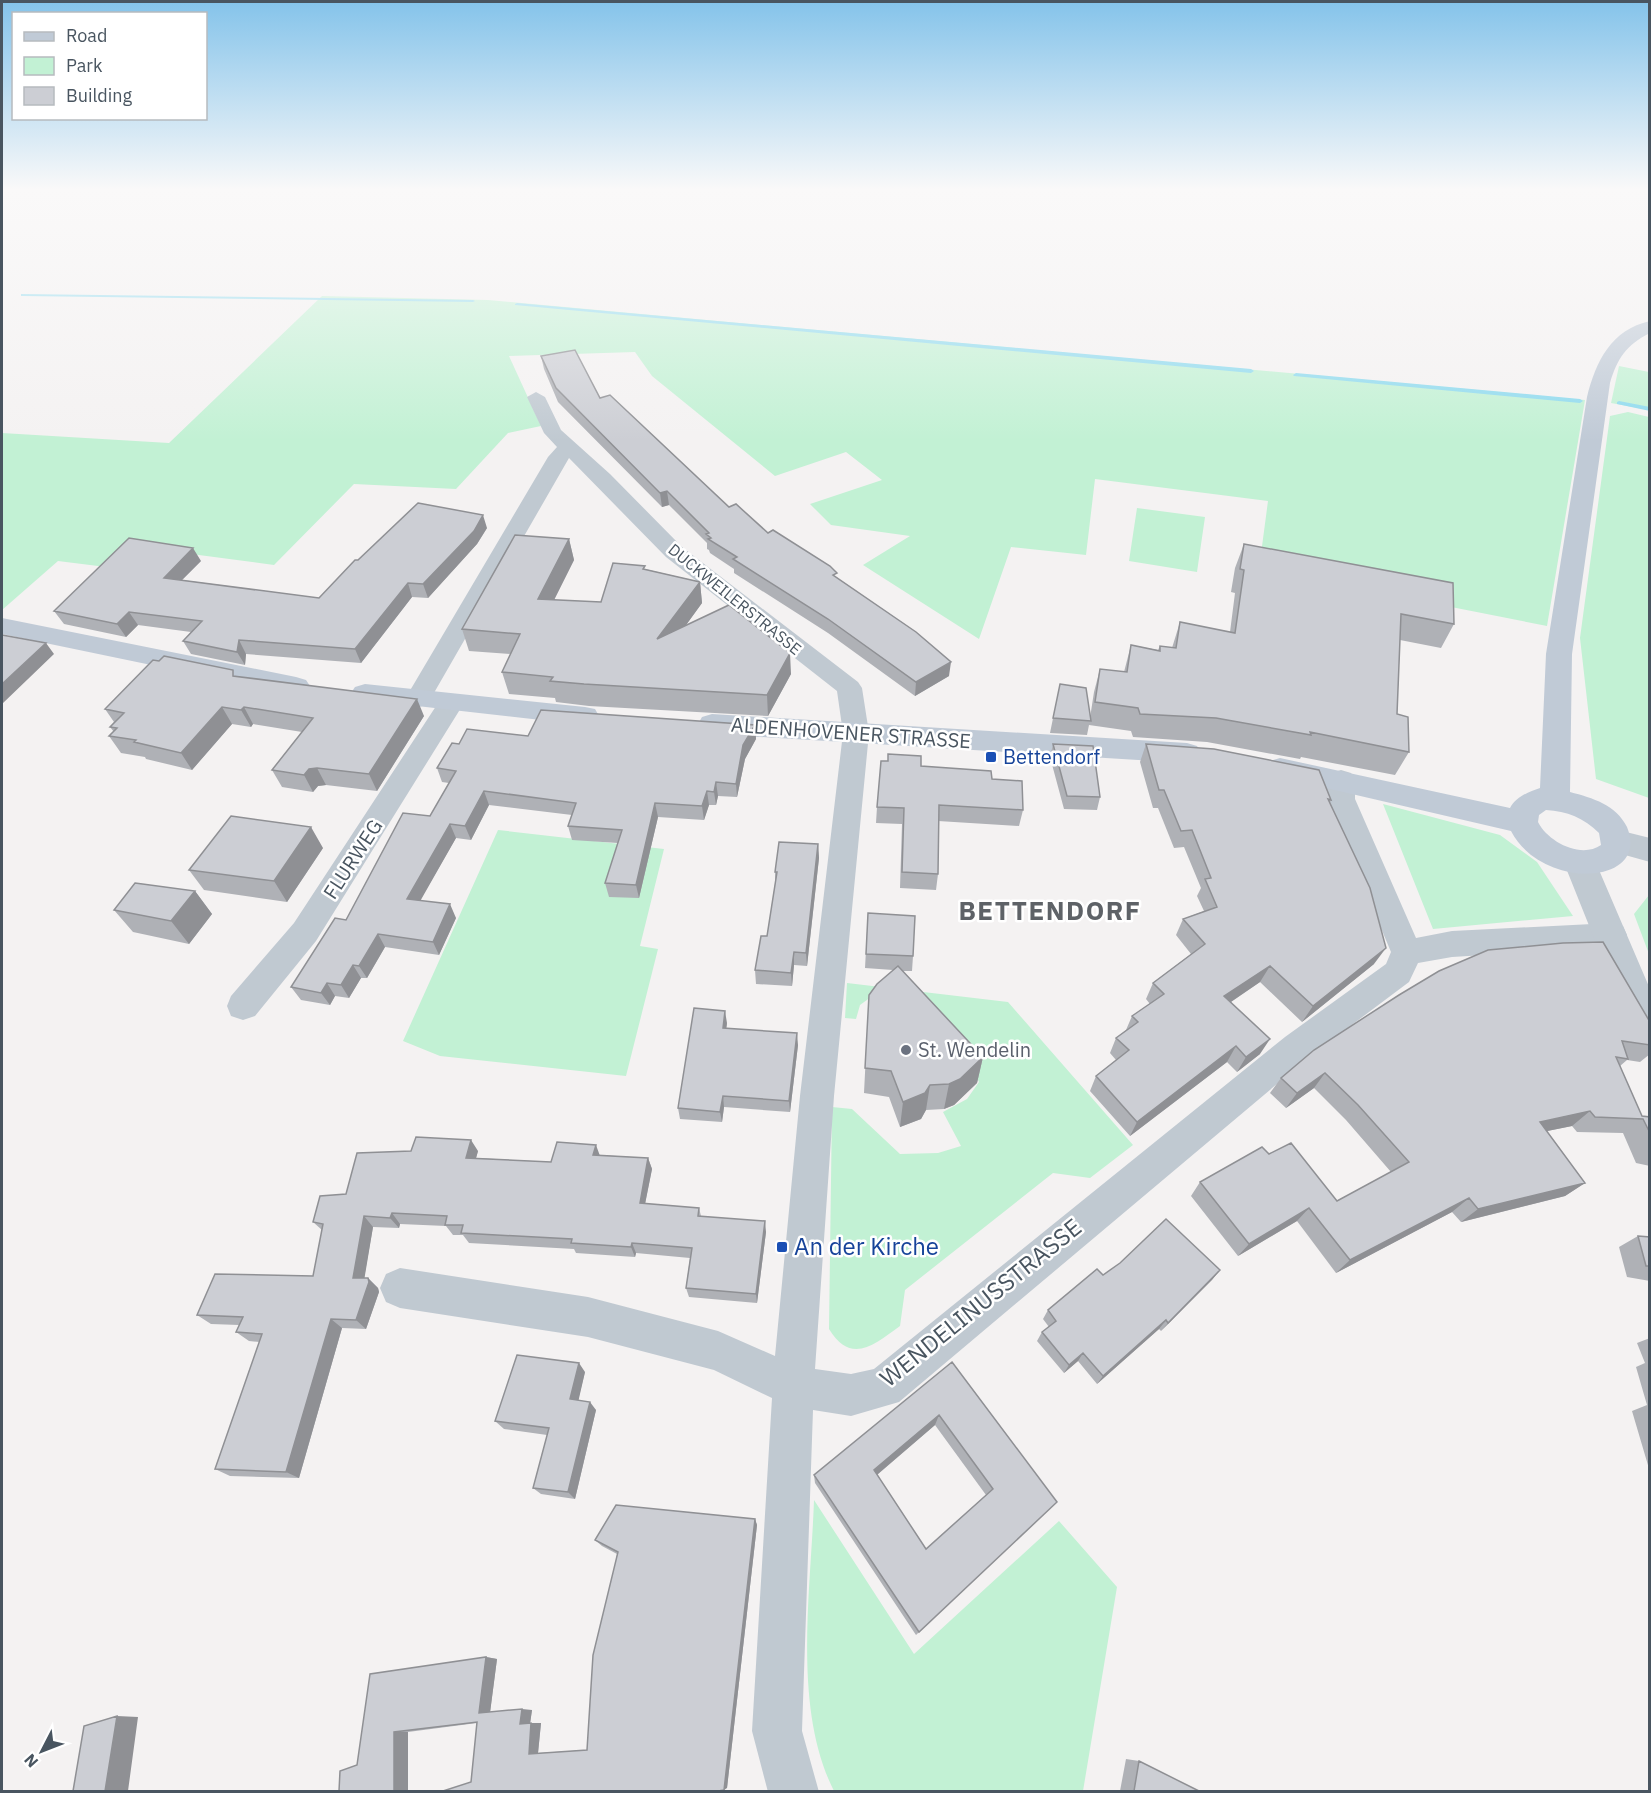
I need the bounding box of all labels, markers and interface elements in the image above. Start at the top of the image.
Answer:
legend [12,12,207,120]
text: Road [66,24,107,47]
text: Park [66,54,103,77]
text: Building [66,84,133,107]
street label: DUCKWEILERSTRASSE [664,539,806,659]
street label: ALDENHOVENER STRASSE [730,711,972,754]
place label: Bettendorf [1003,743,1100,770]
marker: Bettendorf [984,750,998,764]
street label: FLURWEG [317,814,388,904]
district label: BETTENDORF [959,893,1141,927]
place label: St. Wendelin [918,1036,1031,1063]
marker: St. Wendelin [899,1043,913,1057]
street label: WENDELINUSSTRASSE [873,1211,1088,1394]
place label: An der Kirche [794,1230,939,1262]
marker: An der Kirche [775,1240,789,1254]
north arrow [12,1721,72,1781]
text: N [20,1750,42,1772]

